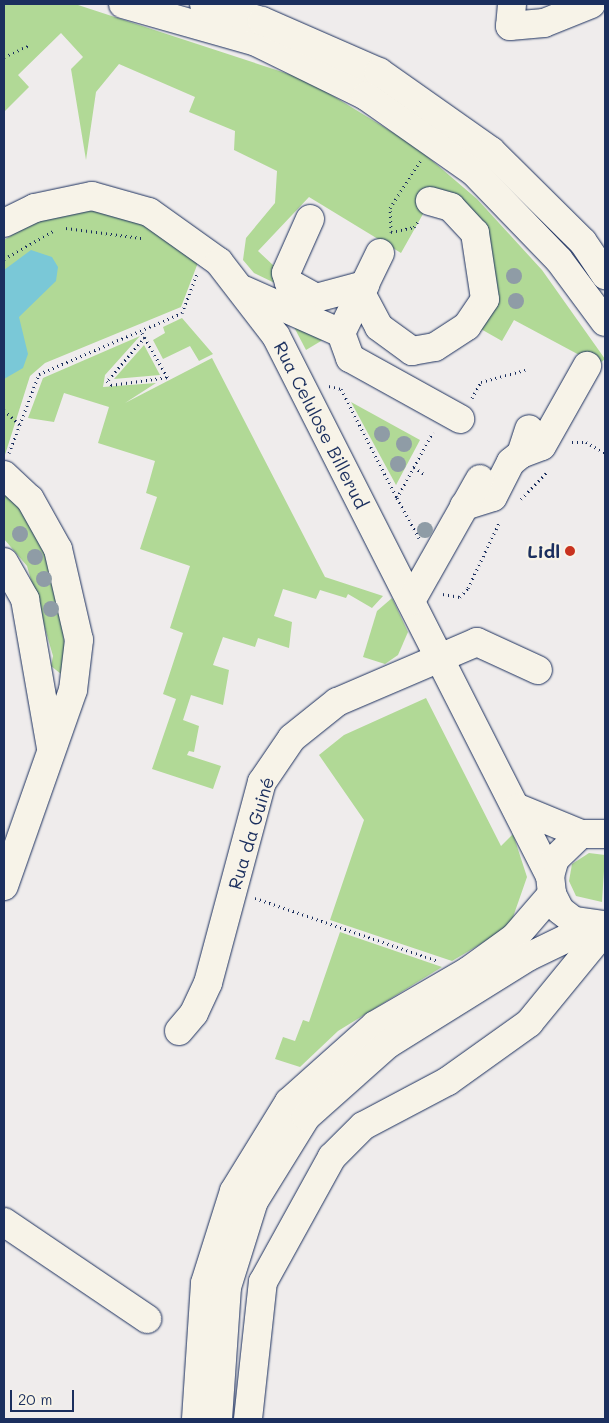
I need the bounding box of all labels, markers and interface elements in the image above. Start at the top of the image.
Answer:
street label: Rua Celulose Billerud [269,338,373,512]
place label: Lidl [527,540,560,562]
marker: Lidl [564,545,576,557]
street label: Rua da Guiné [224,774,278,892]
scale bar [12,1380,76,1412]
text: 20 m [18,1389,52,1409]

